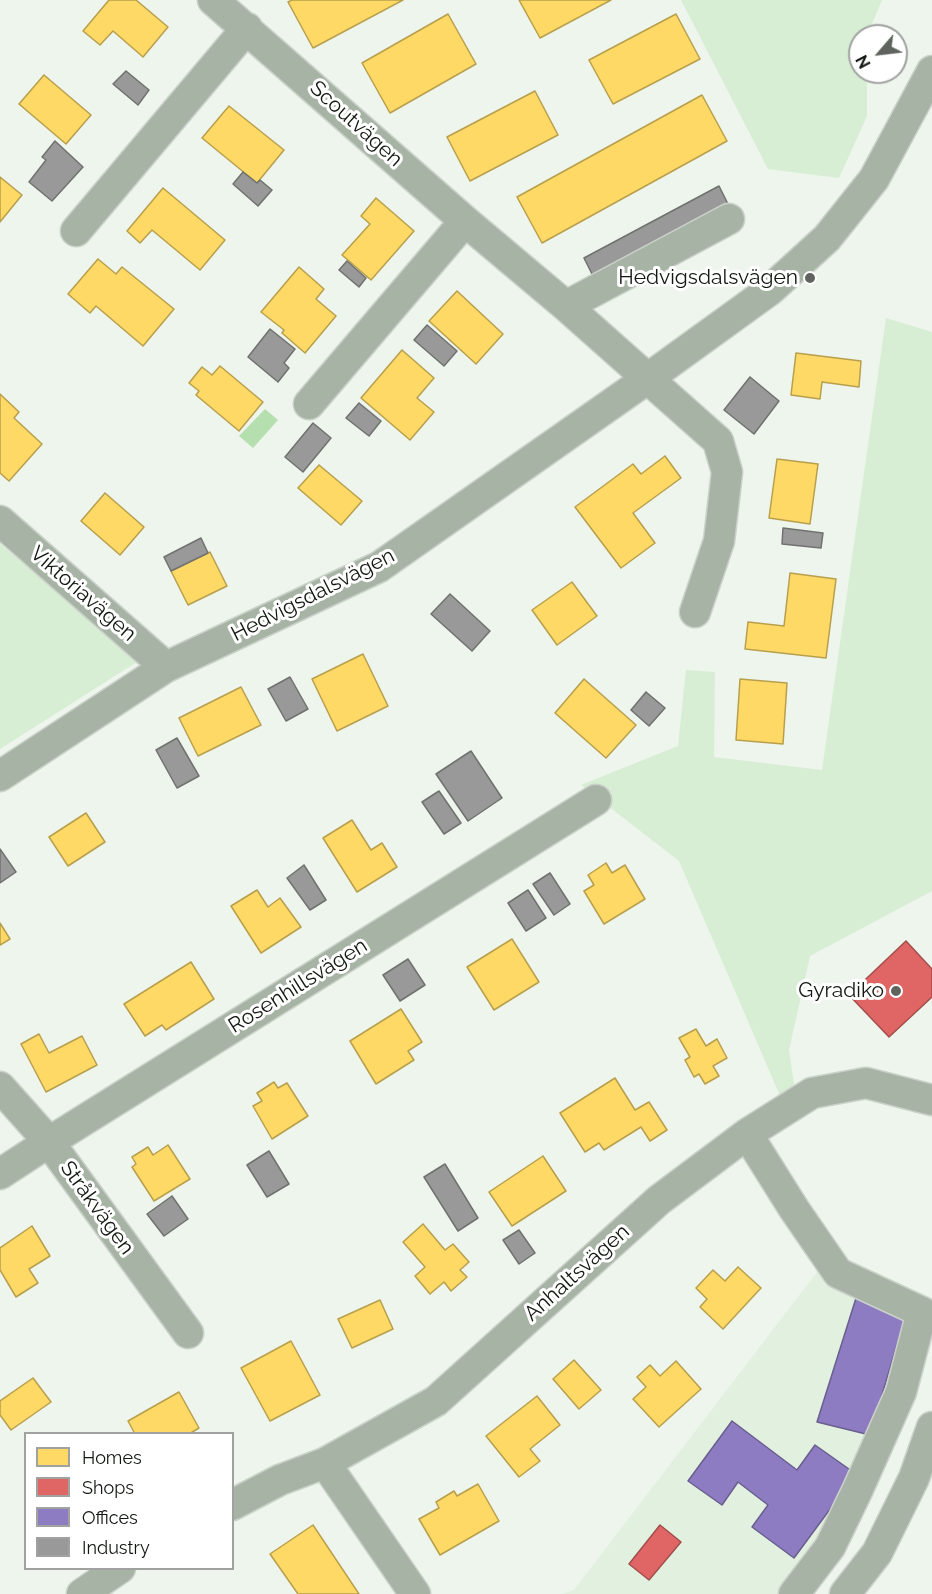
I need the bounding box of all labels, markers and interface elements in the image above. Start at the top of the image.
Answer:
north arrow [848,24,908,84]
text: N [852,52,875,72]
street label: Scoutvägen [304,76,408,172]
place label: Hedvigsdalsvägen [618,265,798,291]
marker: Hedvigsdalsvägen [803,271,817,285]
street label: Viktoriavägen [25,541,141,647]
street label: Hedvigsdalsvägen [227,543,399,647]
street label: Rosenhillsvägen [224,933,372,1039]
place label: Gyradiko [798,978,884,1004]
marker: Gyradiko [889,984,903,998]
street label: Stråkvägen [55,1156,139,1260]
street label: Anhaltsvägen [519,1219,635,1327]
legend [24,1432,234,1570]
text: Homes [82,1447,142,1468]
text: Shops [82,1477,134,1498]
text: Offices [82,1507,138,1528]
text: Industry [82,1537,150,1558]

